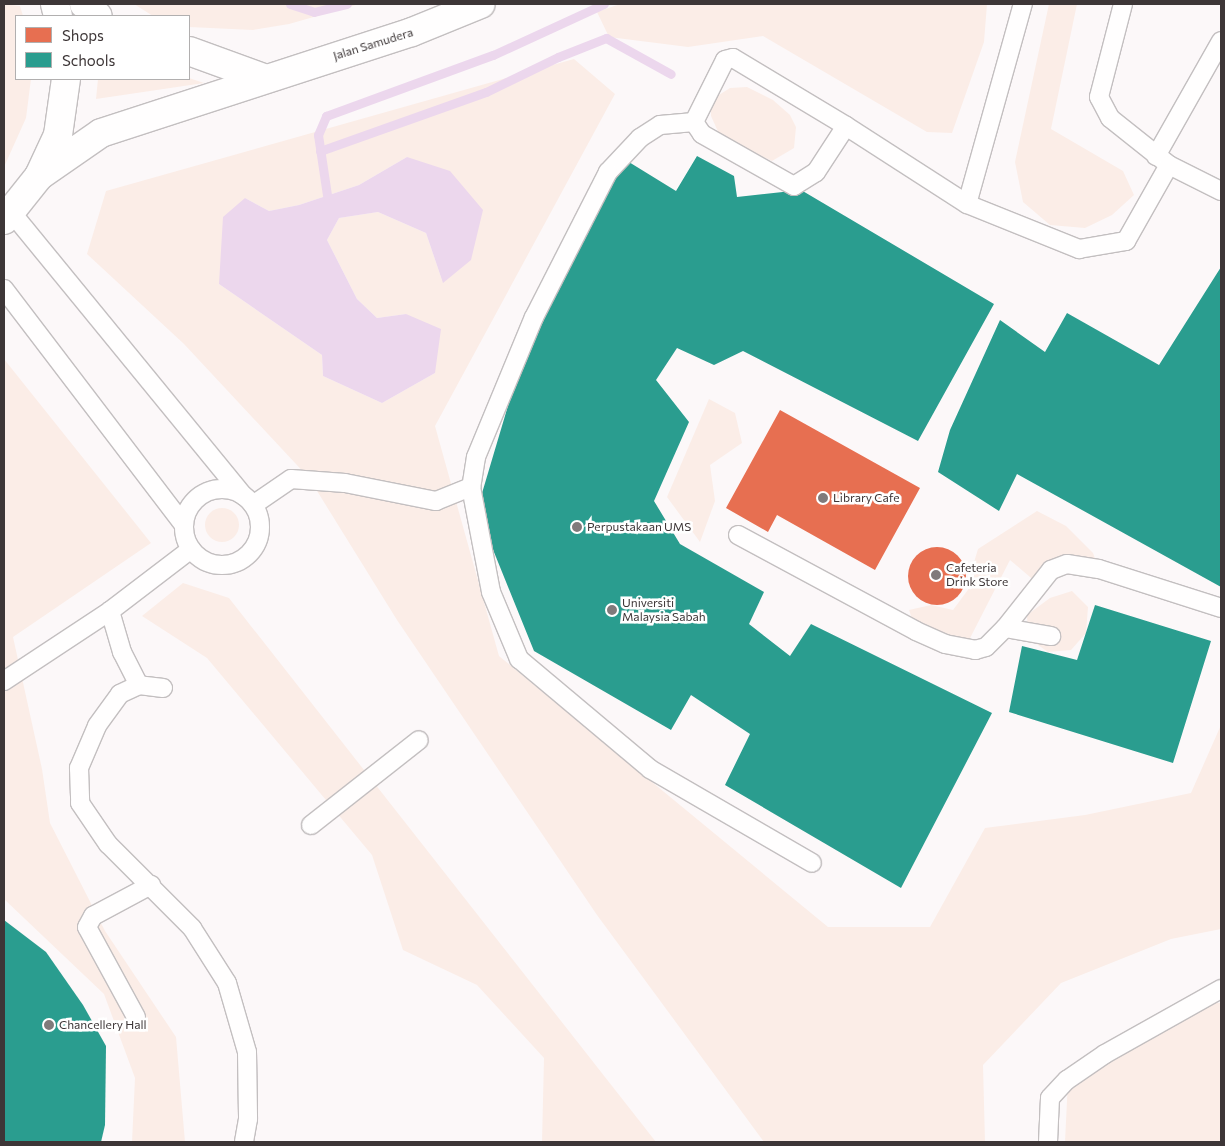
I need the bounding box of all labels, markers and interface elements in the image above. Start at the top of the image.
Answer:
legend [15,15,190,80]
street label: Jalan Samudera [331,25,415,63]
text: Shops [62,26,104,44]
text: Schools [62,51,115,69]
place label: Library Cafe [833,491,900,505]
marker: Library Cafe [817,492,829,504]
place label: Perpustakaan UMS [587,520,691,534]
marker: Perpustakaan UMS [571,521,583,533]
place label: Cafeteria Drink Store [946,561,1008,589]
marker: Cafeteria Drink Store [930,569,942,581]
place label: Universiti Malaysia Sabah [622,596,706,624]
marker: Universiti Malaysia Sabah [606,604,618,616]
place label: Chancellery Hall [59,1018,147,1032]
marker: Chancellery Hall [43,1019,55,1031]

